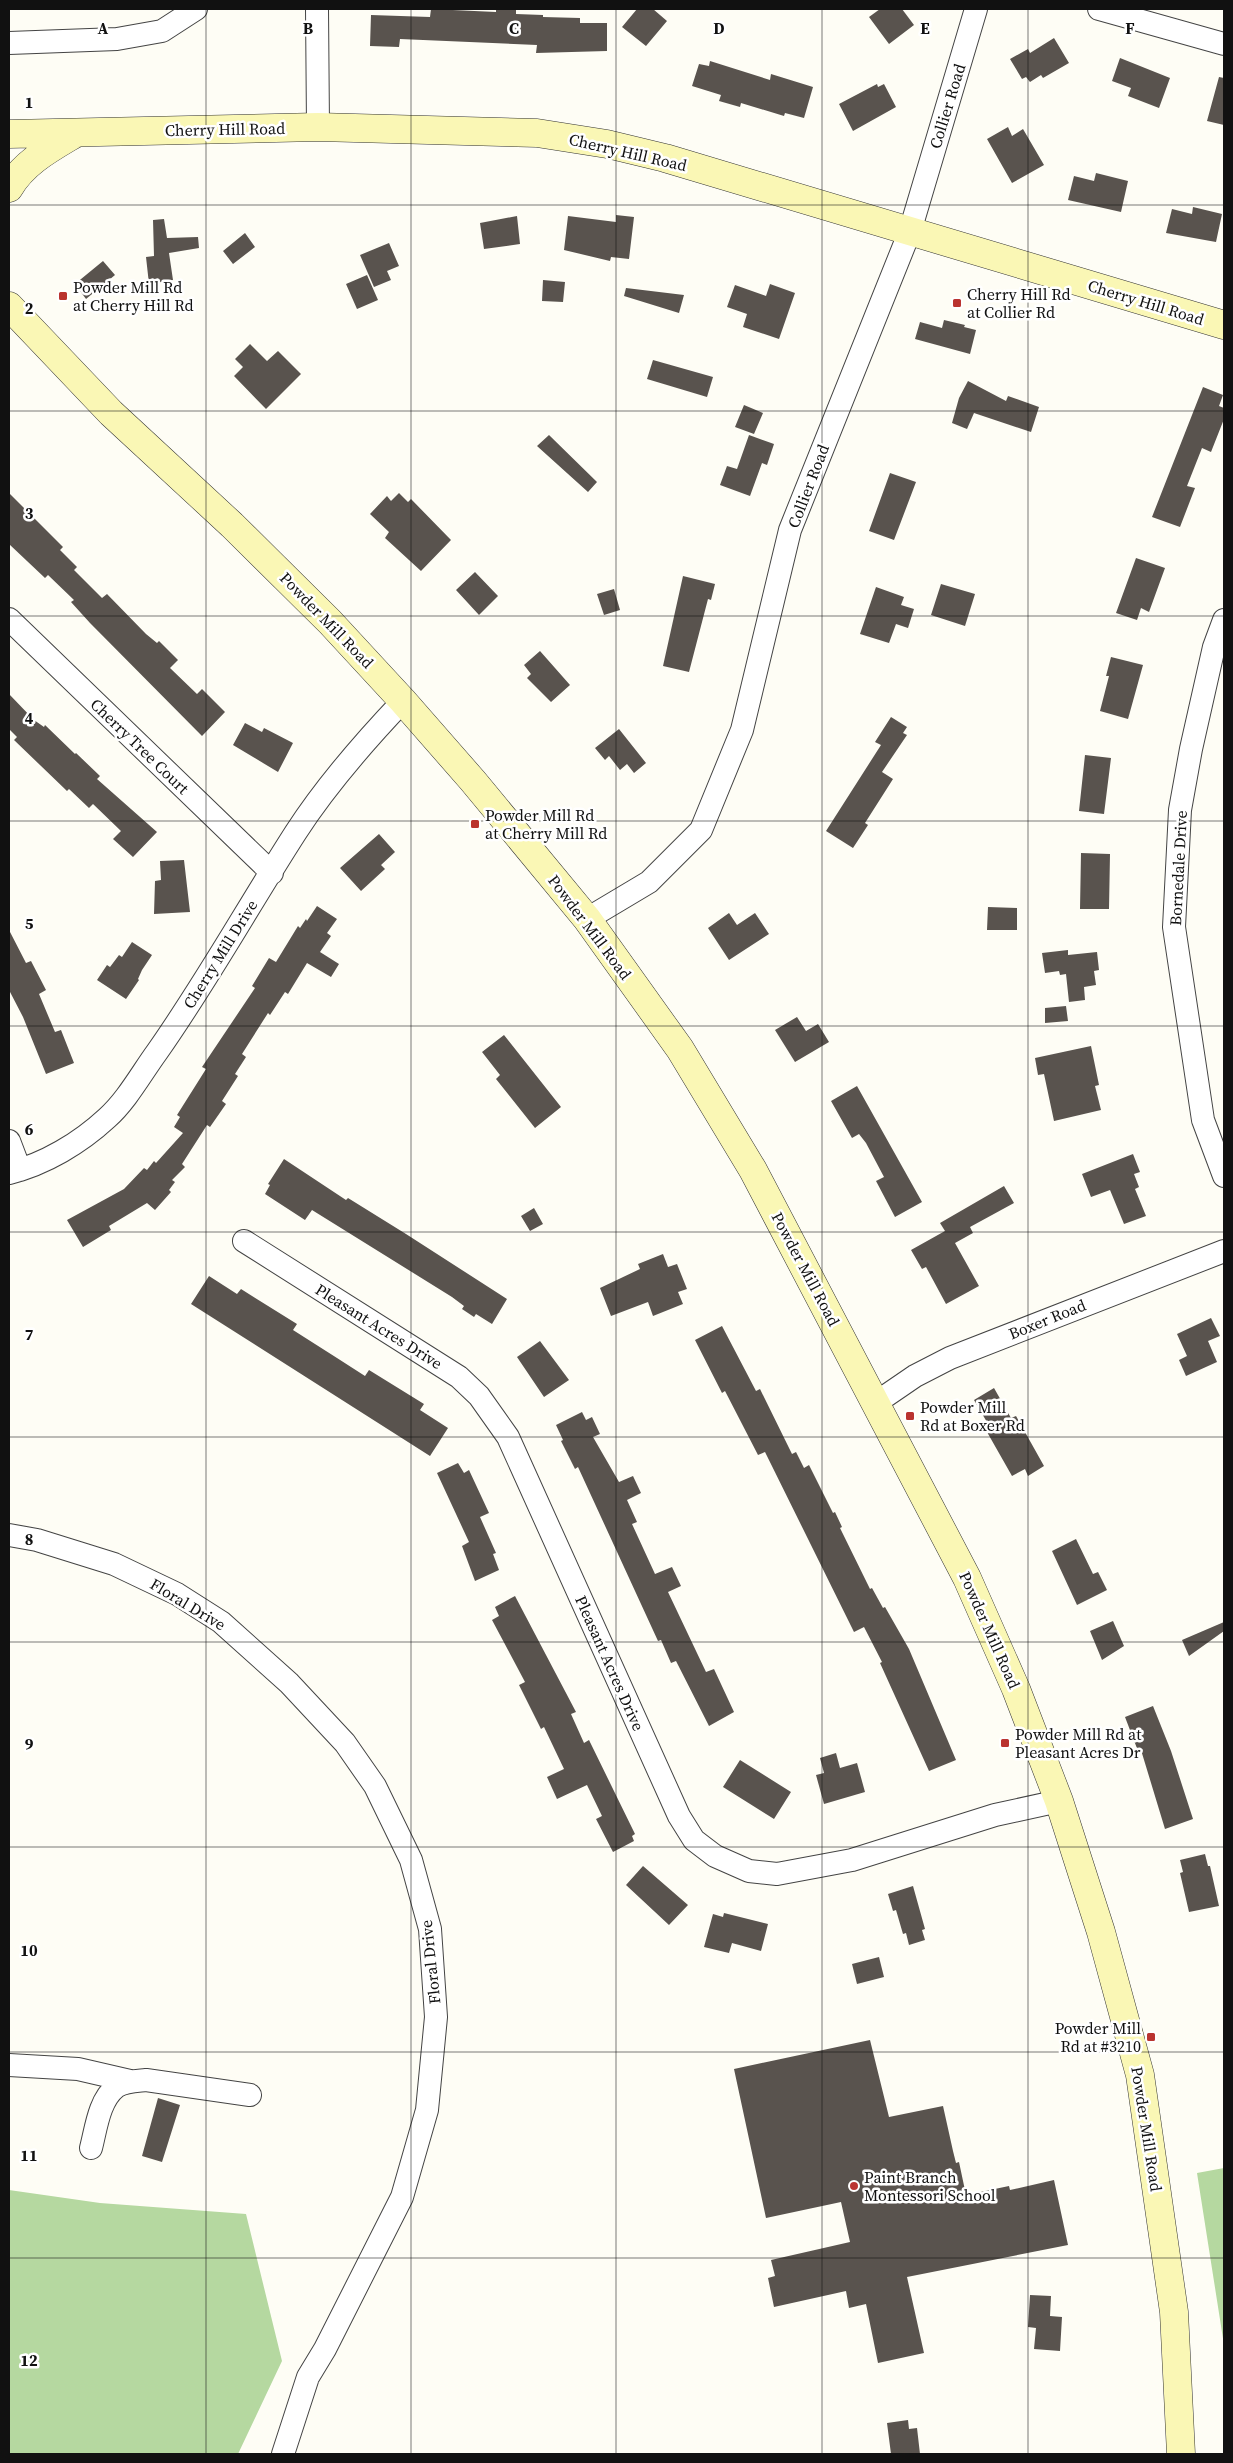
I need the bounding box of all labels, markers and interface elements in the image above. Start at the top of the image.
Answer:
text: A [98,17,109,39]
text: B [303,17,314,39]
text: C [509,17,519,39]
text: D [713,17,725,39]
text: E [920,17,930,39]
text: F [1125,17,1135,39]
street label: Collier Road [924,61,970,151]
text: 1 [25,91,33,113]
street label: Cherry Hill Road [165,117,285,141]
street label: Cherry Hill Road [567,128,689,176]
street label: Cherry Hill Road [1085,274,1207,330]
place label: Powder Mill Rd at Cherry Hill Rd [73,276,194,316]
place label: Cherry Hill Rd at Collier Rd [967,283,1070,323]
marker: Powder Mill Rd at Cherry Hill Rd [57,290,69,302]
text: 2 [25,297,34,319]
marker: Cherry Hill Rd at Collier Rd [951,297,963,309]
street label: Collier Road [782,441,834,531]
text: 3 [25,502,34,524]
street label: Powder Mill Road [275,567,379,673]
street label: Cherry Tree Court [86,693,195,799]
text: 4 [25,707,34,729]
place label: Powder Mill Rd at Cherry Mill Rd [485,804,607,844]
street label: Bornedale Drive [1164,810,1192,926]
marker: Powder Mill Rd at Cherry Mill Rd [469,818,481,830]
street label: Powder Mill Road [543,870,637,984]
street label: Cherry Mill Drive [178,895,262,1013]
text: 5 [25,912,34,934]
text: 6 [25,1118,34,1140]
street label: Powder Mill Road [767,1208,845,1330]
street label: Pleasant Acres Drive [311,1278,447,1374]
street label: Boxer Road [1005,1294,1089,1344]
text: 7 [25,1323,34,1345]
place label: Powder Mill Rd at Boxer Rd [920,1396,1025,1436]
marker: Powder Mill Rd at Boxer Rd [904,1410,916,1422]
text: 8 [25,1528,33,1550]
street label: Powder Mill Road [954,1568,1026,1692]
street label: Floral Drive [146,1573,230,1635]
street label: Pleasant Acres Drive [570,1592,650,1734]
place label: Powder Mill Rd at Pleasant Acres Dr [1015,1723,1142,1763]
text: 9 [25,1733,34,1755]
marker: Powder Mill Rd at Pleasant Acres Dr [999,1737,1011,1749]
street label: Floral Drive [415,1919,445,2005]
text: 10 [20,1939,38,1961]
place label: Powder Mill Rd at #3210 [1055,2017,1141,2057]
marker: Powder Mill Rd at #3210 [1145,2031,1157,2043]
street label: Powder Mill Road [1126,2065,1168,2193]
text: 11 [20,2144,38,2166]
place label: Paint Branch Montessori School [864,2166,996,2206]
marker: Paint Branch Montessori School [848,2180,860,2192]
text: 12 [20,2349,38,2371]

